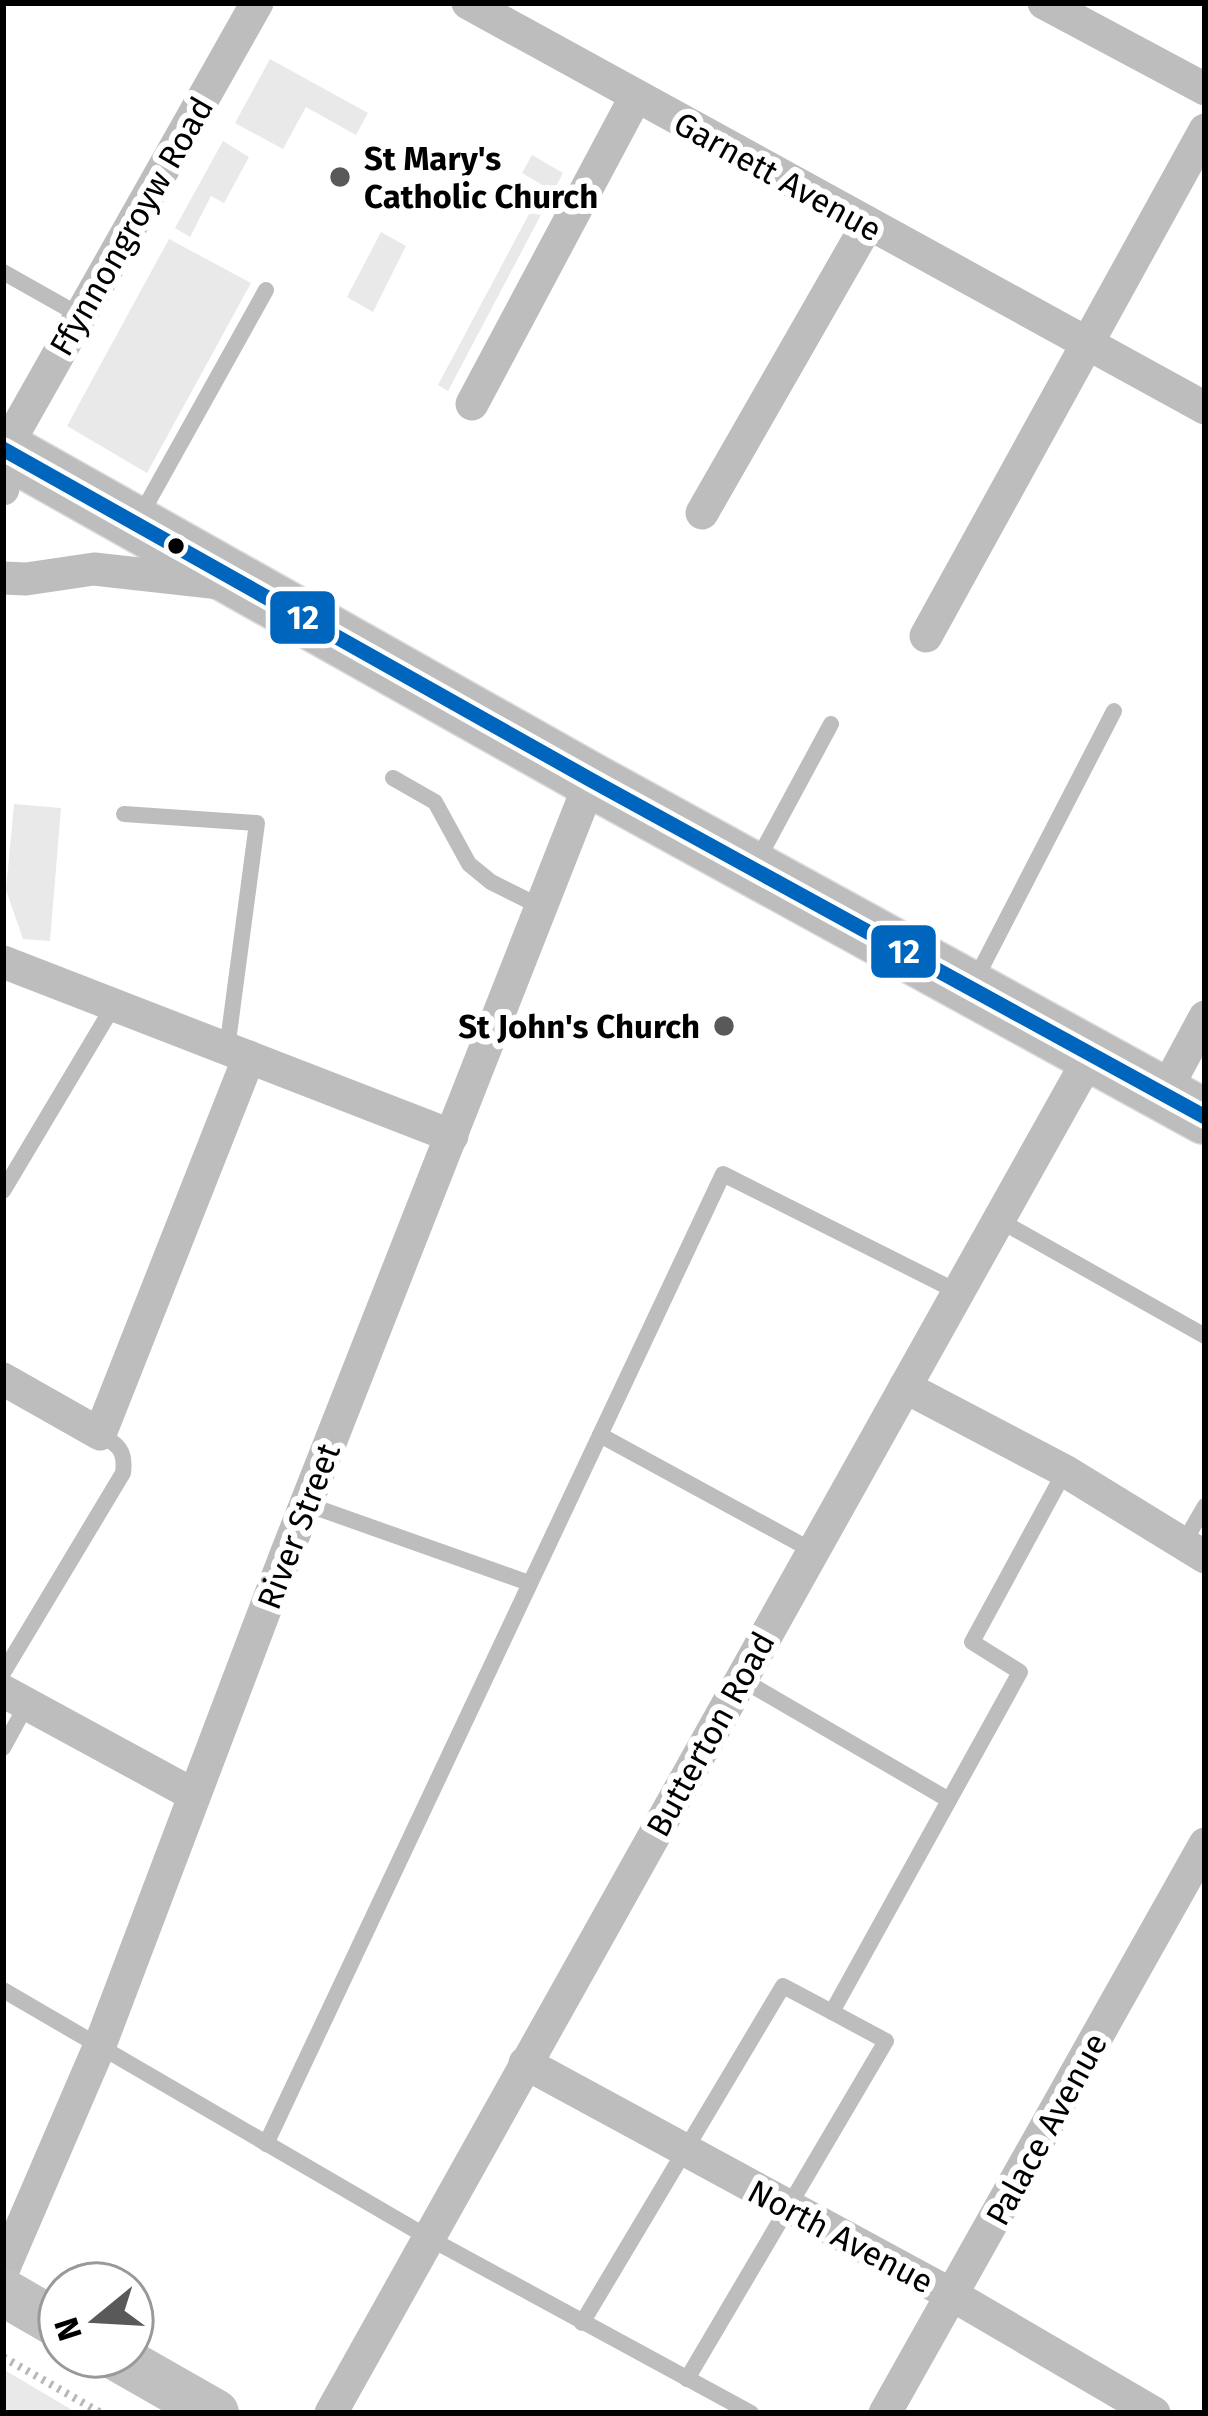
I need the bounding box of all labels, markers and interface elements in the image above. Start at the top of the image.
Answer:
street label: Ffynnongroyw Road [41,90,222,363]
street label: Garnett Avenue [667,103,888,250]
place label: St Mary's Catholic Church [364,139,598,217]
marker: St Mary's Catholic Church [327,164,353,190]
unlabelled marker [165,535,187,557]
line badge: 12 [268,589,337,646]
text: 12 [287,598,319,638]
line badge: 12 [869,923,938,980]
text: 12 [888,932,920,972]
place label: St John's Church [458,1007,700,1047]
marker: St John's Church [711,1013,737,1039]
street label: River Street [249,1438,349,1615]
street label: Butterton Road [638,1625,784,1844]
street label: Palace Avenue [978,2026,1116,2233]
street label: North Avenue [741,2171,940,2302]
north arrow [36,2260,156,2380]
text: N [46,2312,91,2346]

